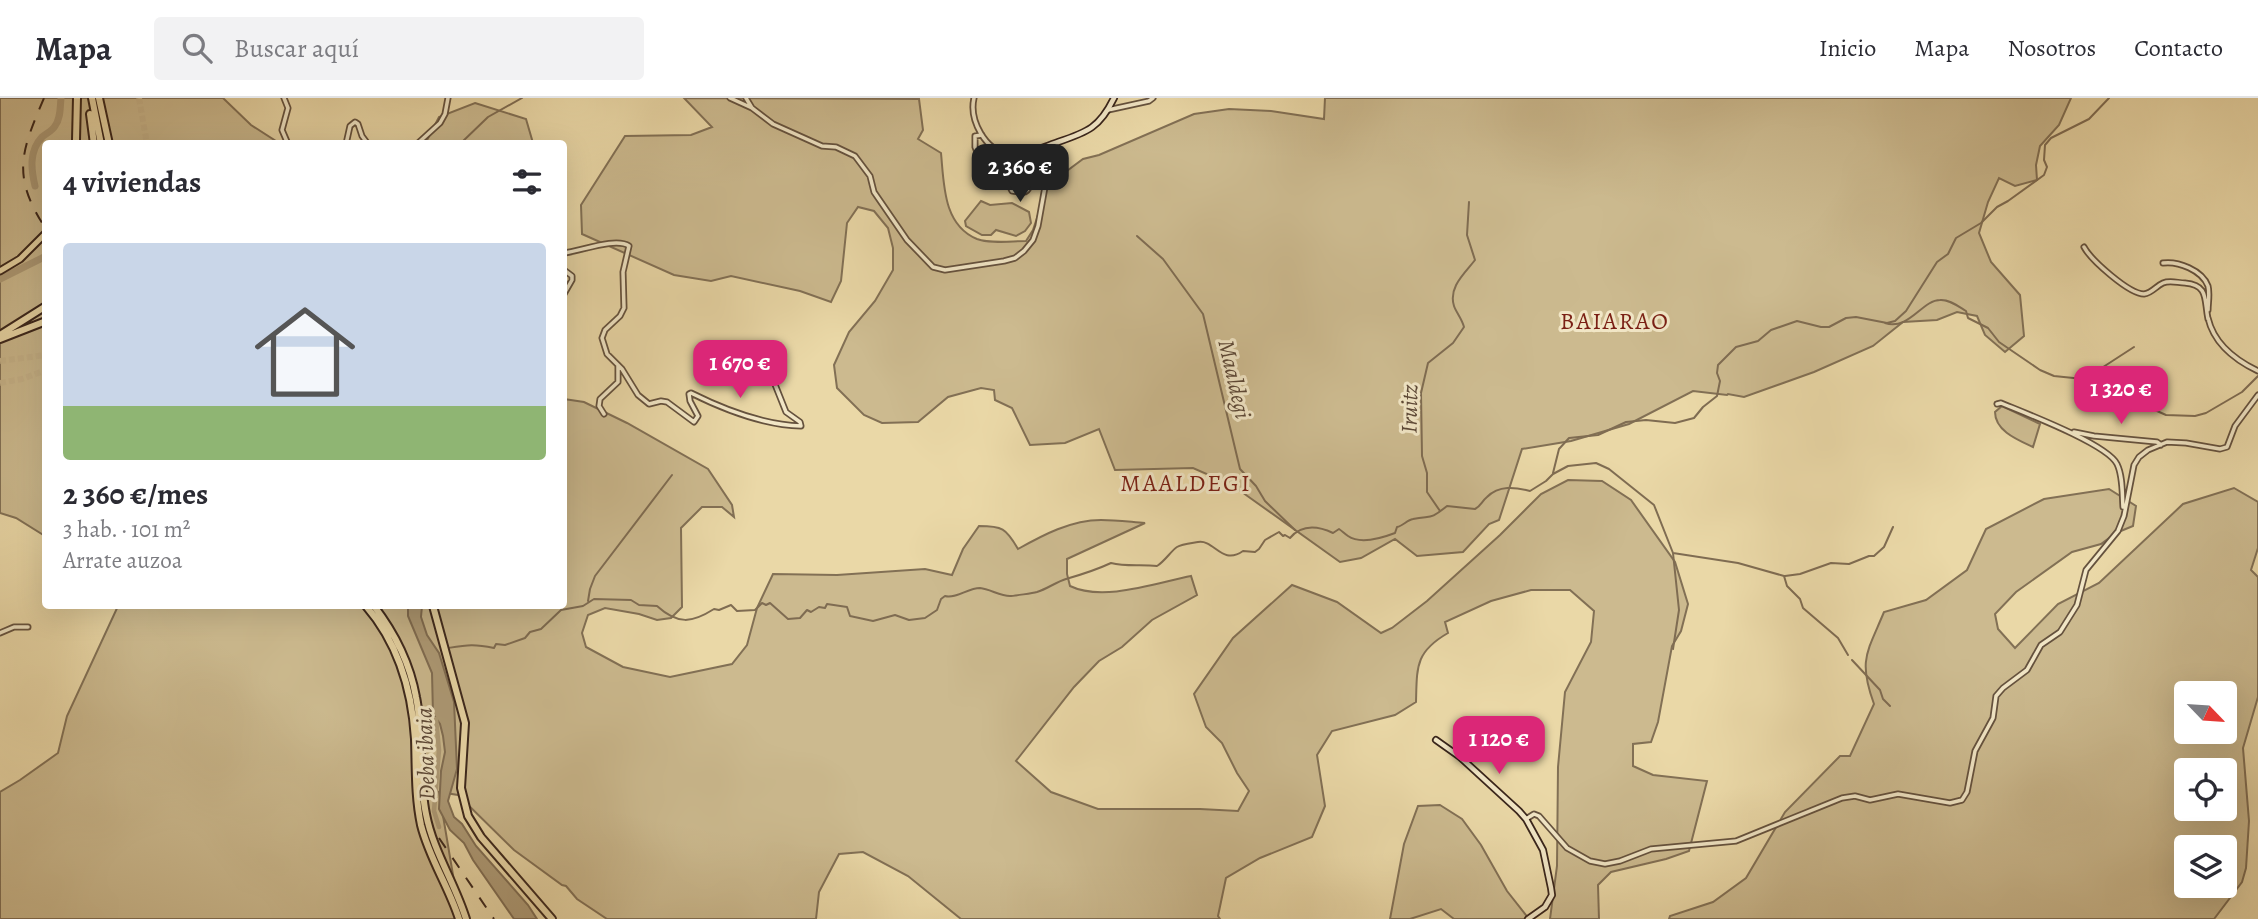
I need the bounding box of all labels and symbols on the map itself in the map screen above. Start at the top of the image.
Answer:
pin: 2 360 € [955,144,1085,204]
district label: BAIARAO [1560,305,1670,337]
water label: Maaldegi [1210,337,1259,422]
pin: 1 670 € [675,341,805,400]
pin: 1 320 € [2056,366,2186,426]
water label: Iruitz [1394,384,1425,434]
district label: MAALDEGI [1120,467,1252,499]
north arrow [2174,681,2236,744]
water label: Deba ibaia [408,707,443,801]
pin: 1 120 € [1434,716,1564,776]

